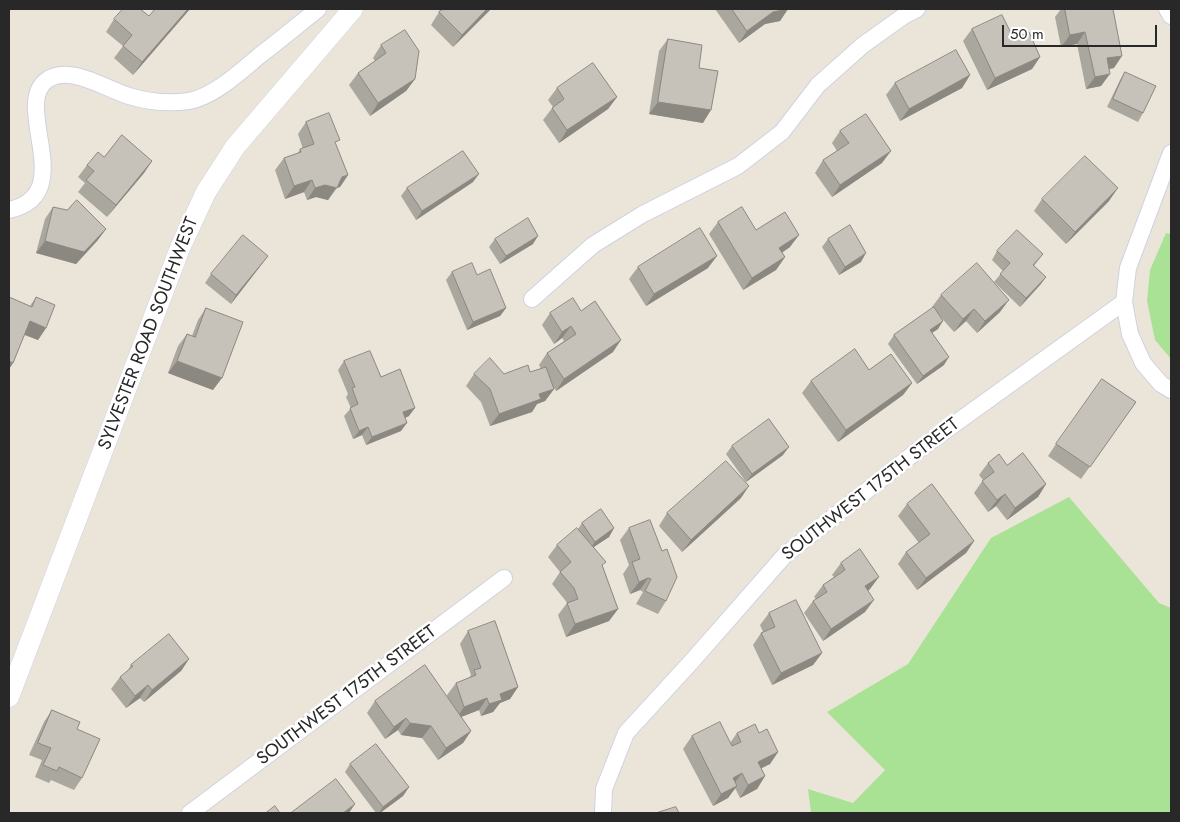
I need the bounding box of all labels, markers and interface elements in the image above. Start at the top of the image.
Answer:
scale bar [1005,15,1160,47]
text: 50 m [1010,23,1044,45]
street label: SYLVESTER ROAD SOUTHWEST [95,215,203,453]
street label: SOUTHWEST 175TH STREET [778,414,964,566]
street label: SOUTHWEST 175TH STREET [253,622,441,770]

